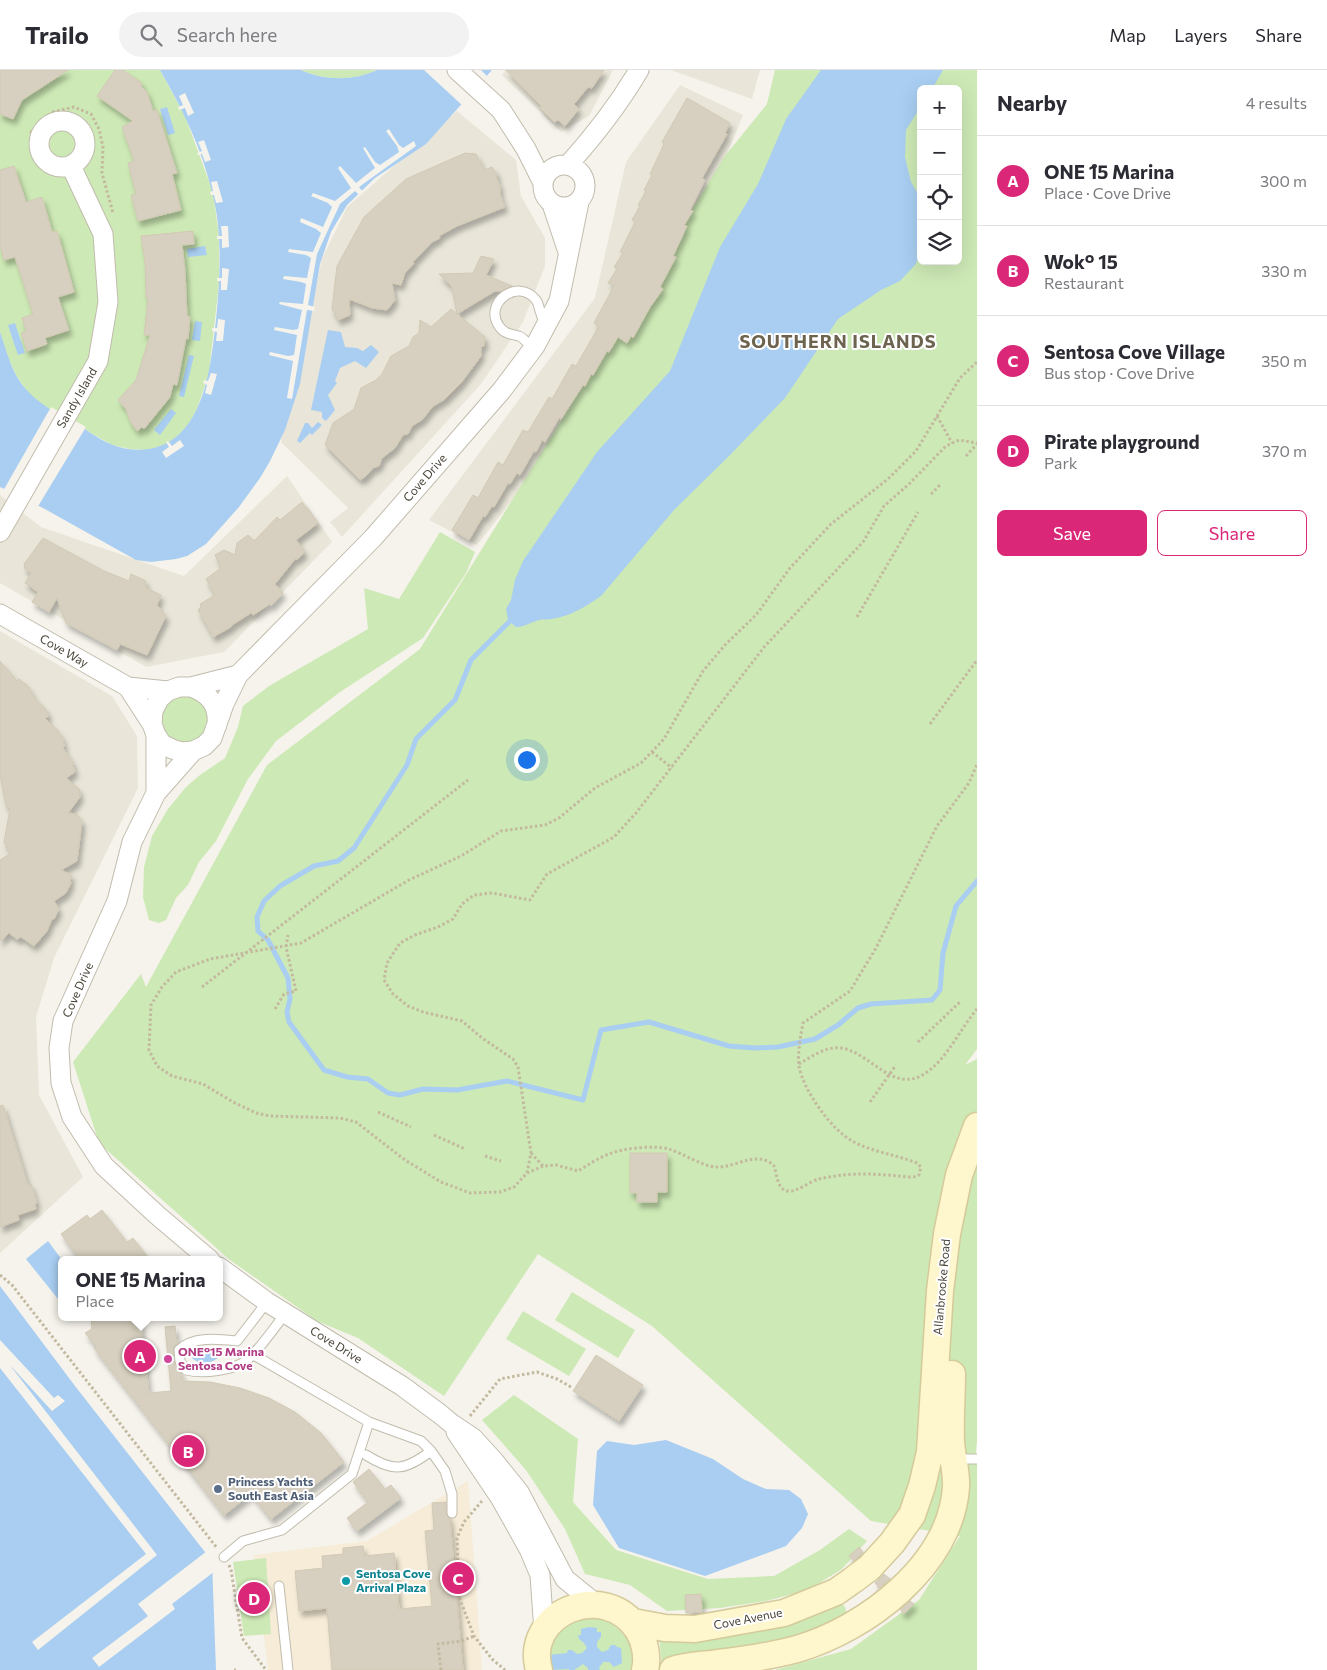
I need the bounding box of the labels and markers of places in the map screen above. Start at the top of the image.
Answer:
pin: A [124,1337,156,1375]
place label: ONE°15 Marina Sentosa Cove [178,1344,264,1372]
marker: ONE°15 Marina Sentosa Cove [162,1353,174,1365]
pin: B [172,1432,204,1470]
place label: Princess Yachts South East Asia [228,1474,314,1502]
marker: Princess Yachts South East Asia [212,1483,224,1495]
pin: C [442,1559,474,1597]
place label: Sentosa Cove Arrival Plaza [356,1566,430,1594]
marker: Sentosa Cove Arrival Plaza [340,1575,352,1587]
pin: D [238,1579,270,1617]

